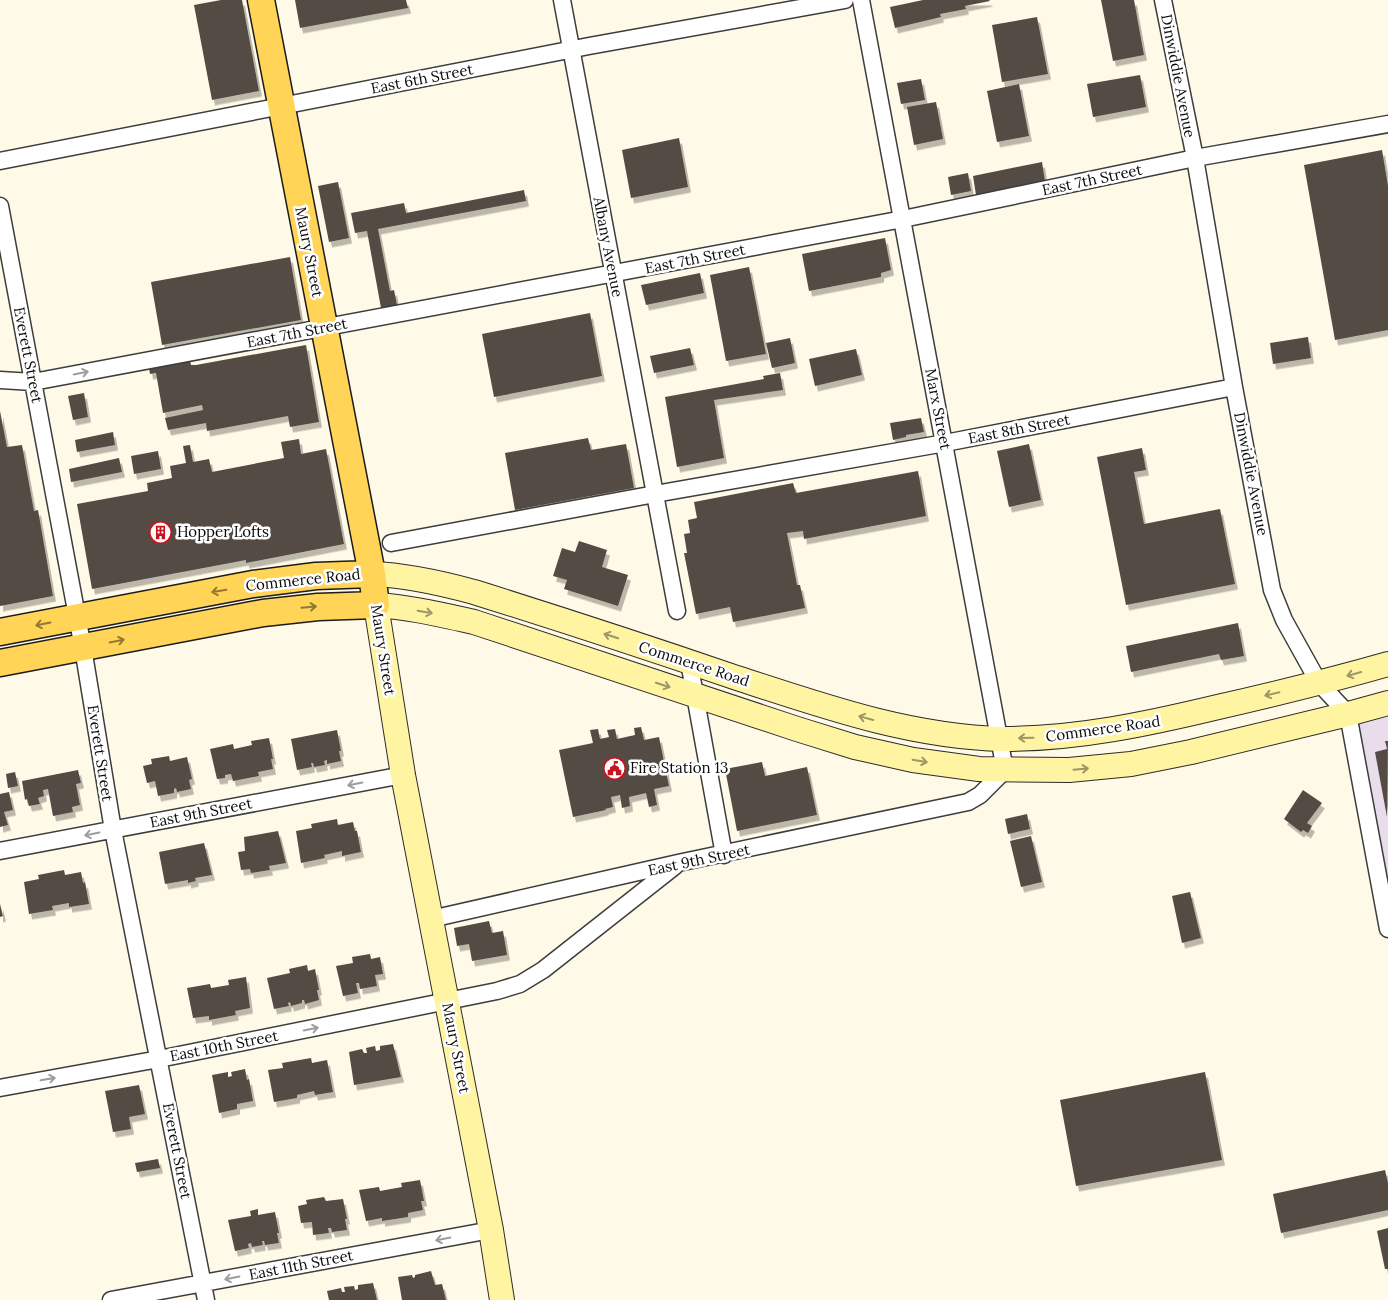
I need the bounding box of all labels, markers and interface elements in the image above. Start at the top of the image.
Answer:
street label: Dinwiddie Avenue [1157,12,1200,139]
street label: East 6th Street [369,59,475,98]
street label: East 7th Street [1040,160,1144,199]
street label: Albany Avenue [589,194,628,299]
street label: Maury Street [291,205,328,299]
street label: East 7th Street [643,239,747,278]
street label: Everett Street [10,305,47,405]
street label: East 7th Street [245,313,349,352]
street label: Marx Street [921,367,956,451]
one-way arrow [73,368,89,378]
street label: East 8th Street [966,409,1072,448]
street label: Dinwiddie Avenue [1230,410,1273,537]
building icon: Hopper Lofts [149,520,173,544]
place label: Hopper Lofts [177,522,269,541]
street label: Commerce Road [245,564,361,595]
one-way arrow [212,586,228,596]
one-way arrow [301,603,317,612]
street label: Maury Street [367,603,400,697]
one-way arrow [416,607,432,617]
one-way arrow [35,619,51,629]
one-way arrow [604,631,620,640]
one-way arrow [108,636,124,646]
street label: Commerce Road [636,637,752,690]
one-way arrow [1346,669,1362,679]
one-way arrow [655,681,671,690]
one-way arrow [1264,690,1280,699]
street label: Everett Street [83,703,118,803]
street label: Commerce Road [1044,711,1161,746]
one-way arrow [858,713,874,722]
one-way arrow [1019,734,1035,743]
public building icon: Fire Station 13 [602,756,626,780]
one-way arrow [911,756,927,766]
place label: Fire Station 13 [630,758,728,777]
one-way arrow [1073,764,1089,774]
one-way arrow [347,779,363,789]
street label: East 9th Street [148,793,254,832]
one-way arrow [84,829,100,839]
street label: East 9th Street [646,839,752,880]
street label: Maury Street [438,1001,475,1095]
one-way arrow [302,1023,318,1033]
street label: East 10th Street [168,1026,280,1065]
one-way arrow [40,1074,56,1084]
street label: Everett Street [159,1101,196,1201]
one-way arrow [436,1234,452,1244]
street label: East 11th Street [247,1245,355,1284]
one-way arrow [224,1274,240,1284]

